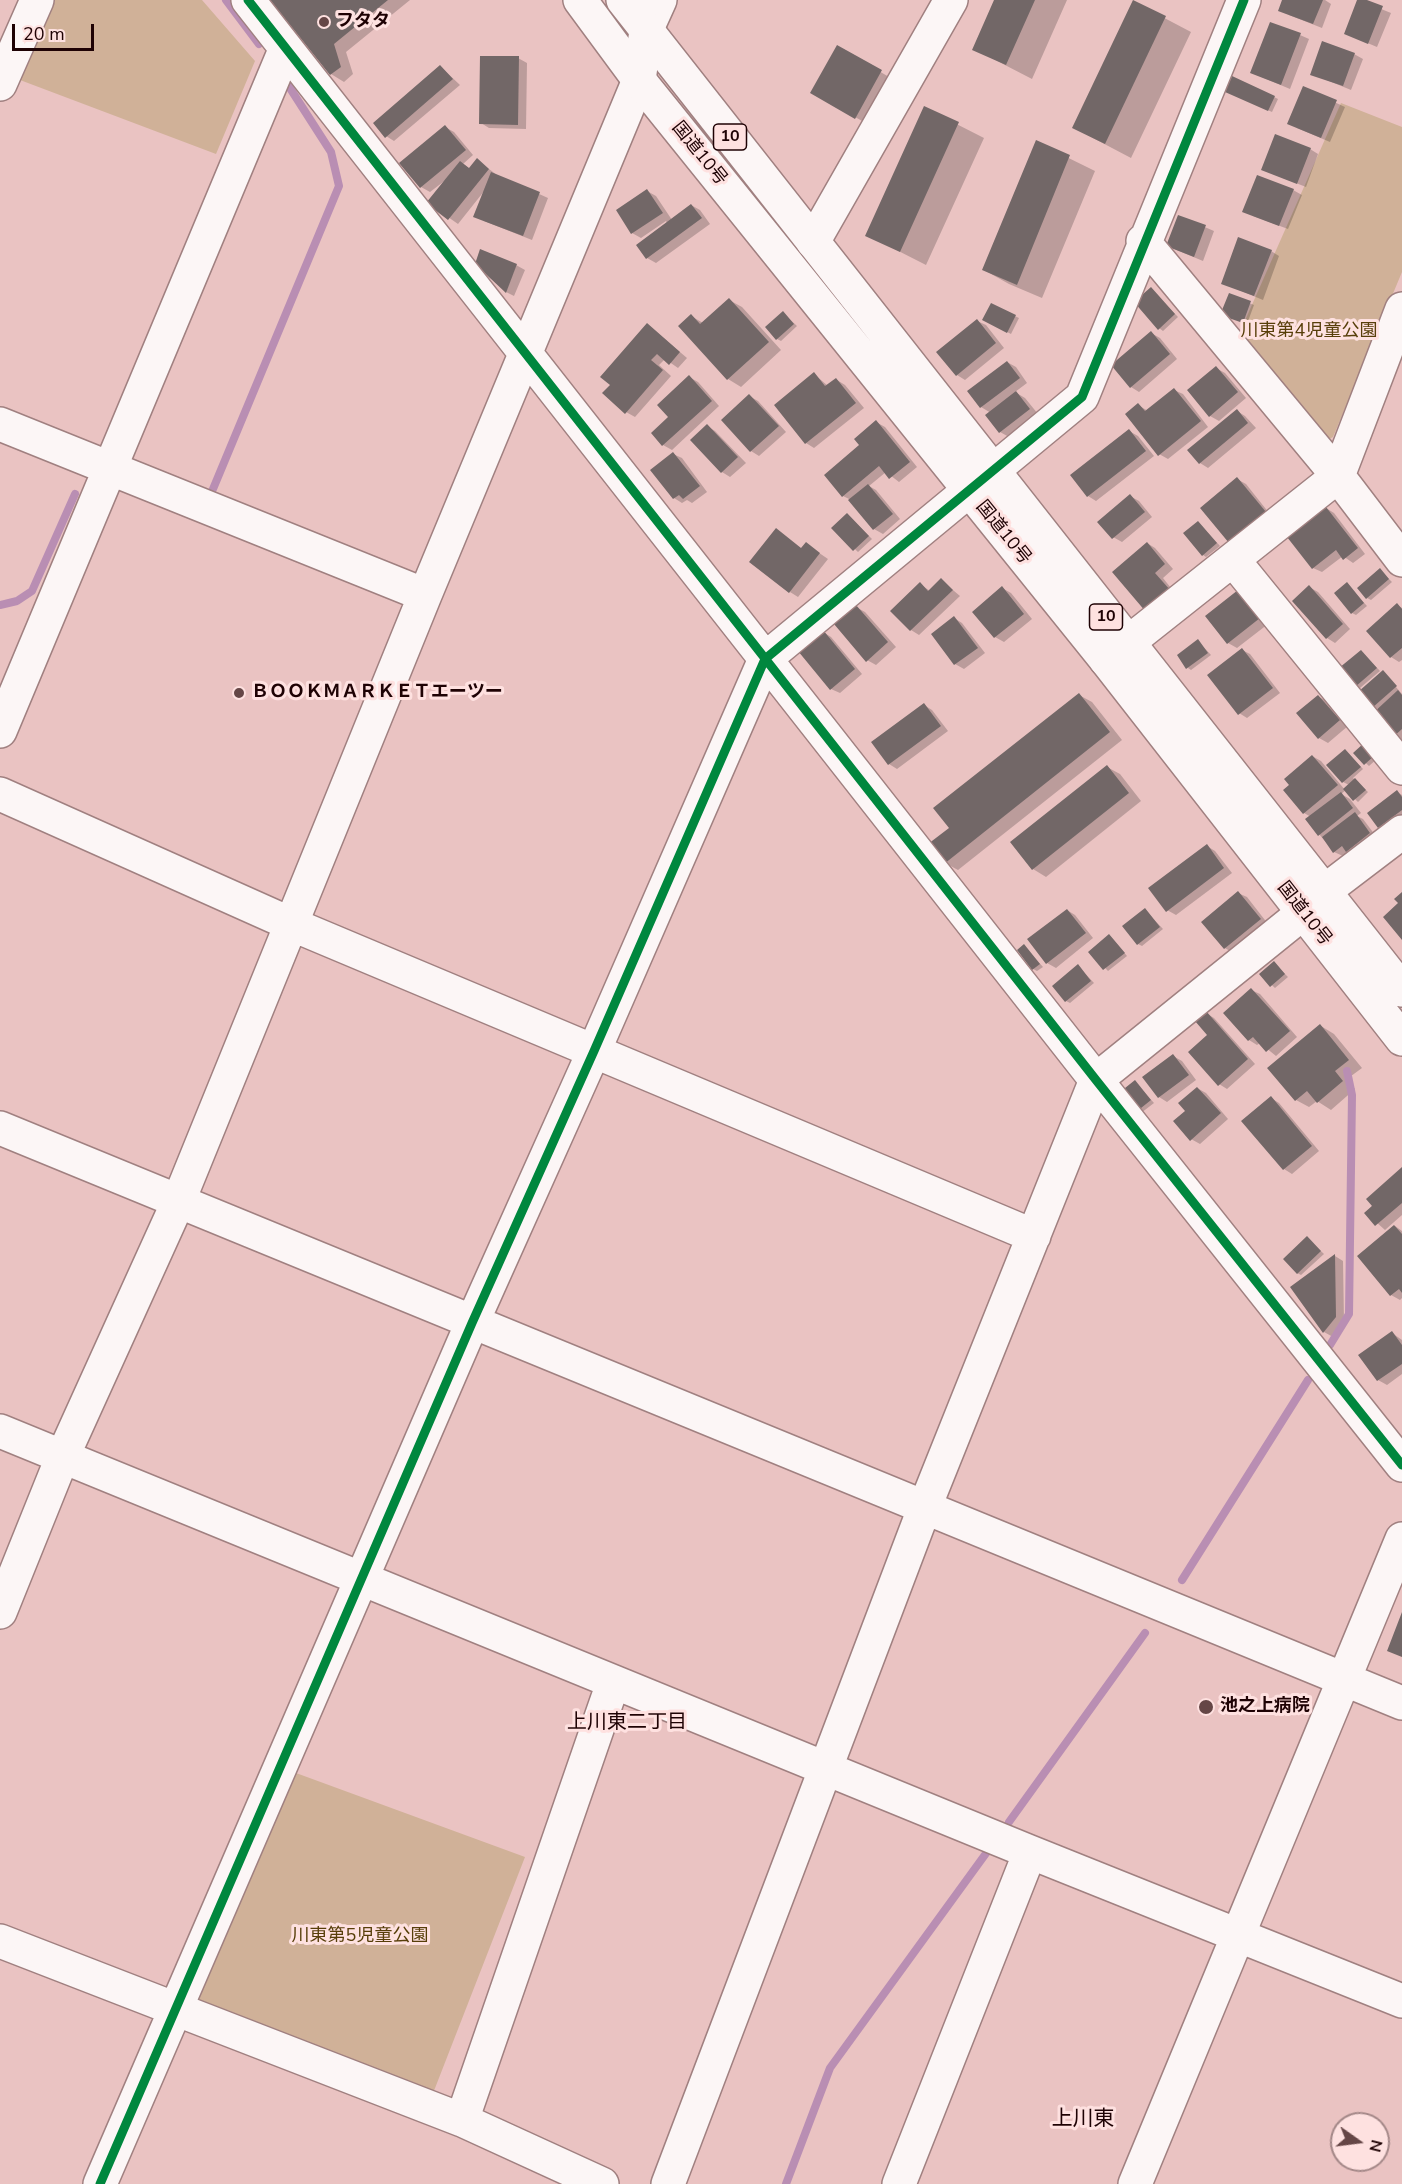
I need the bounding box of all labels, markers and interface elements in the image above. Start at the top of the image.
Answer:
place label: フタタ [336,11,390,33]
scale bar [15,12,98,50]
marker: フタタ [317,15,331,29]
text: 20 m [23,22,65,46]
street label: 国道10号 [667,118,731,190]
road number: 10 [714,124,746,150]
park label: 川東第4児童公園 [1241,321,1377,343]
street label: 国道10号 [971,497,1035,569]
road number: 10 [1090,604,1122,630]
place label: ＢＯＯＫＭＡＲＫＥＴエーツー [251,682,503,704]
marker: ＢＯＯＫＭＡＲＫＥＴエーツー [232,686,246,700]
street label: 国道10号 [1272,878,1336,950]
place label: 池之上病院 [1220,1696,1310,1718]
marker: 池之上病院 [1197,1698,1215,1716]
district label: 上川東二丁目 [567,1711,687,1735]
park label: 川東第5児童公園 [292,1926,428,1948]
district label: 上川東 [1052,2107,1114,2133]
north arrow [1330,2112,1390,2172]
text: N [1363,2137,1388,2154]

